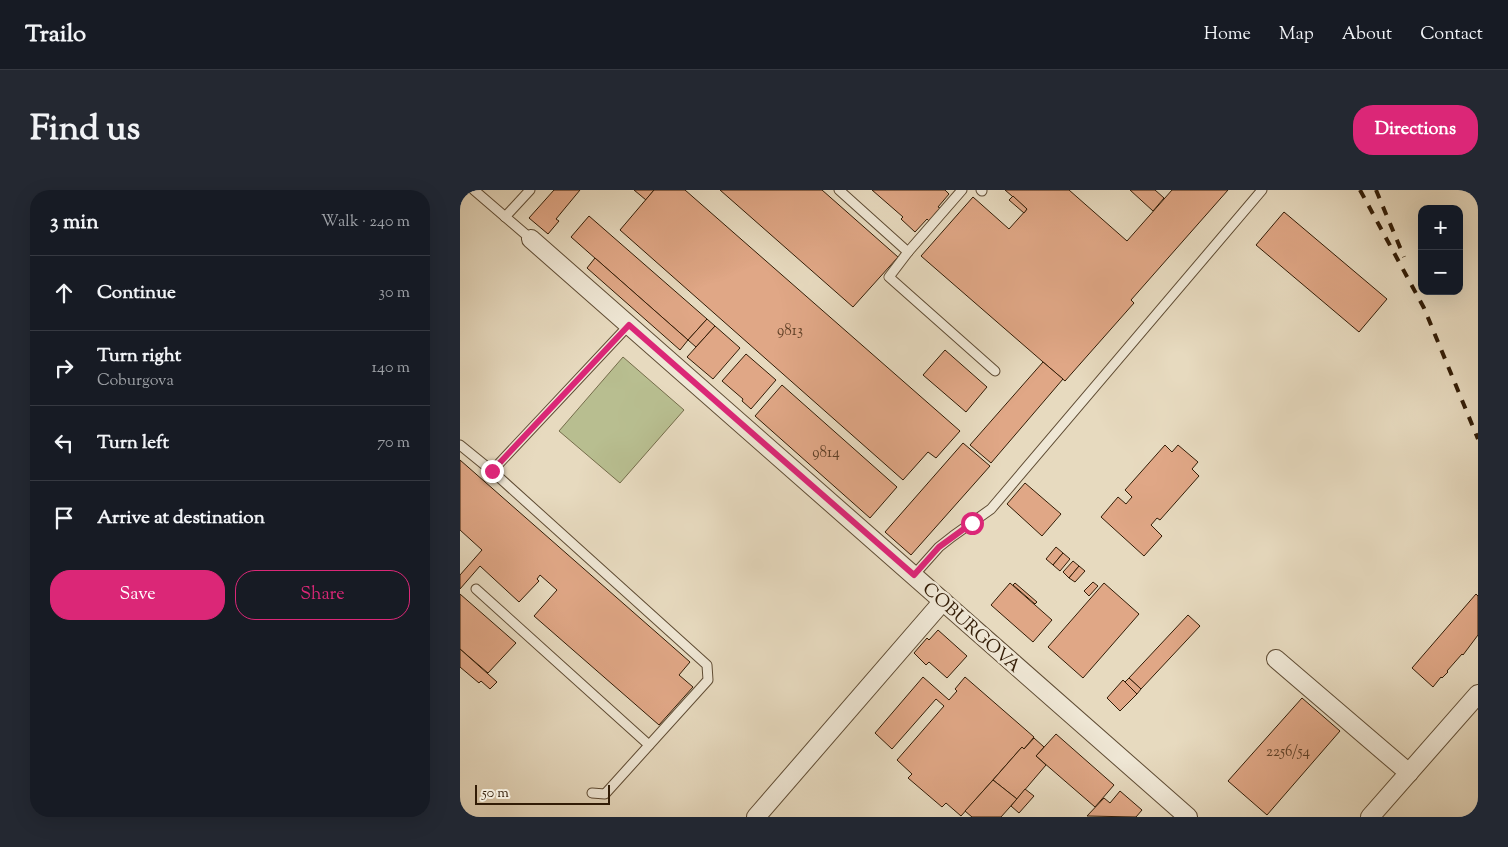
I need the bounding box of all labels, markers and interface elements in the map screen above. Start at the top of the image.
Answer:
text: Trailo [25,18,86,52]
text: Home [1204,22,1251,48]
text: Map [1279,22,1314,48]
text: About [1342,22,1392,48]
text: Contact [1420,22,1483,48]
text: Find us [30,105,140,156]
button: Directions [1353,105,1478,155]
map controls [1418,205,1463,295]
button: + [1418,205,1463,250]
text: 3 min [50,208,99,238]
text: Walk · 240 m [321,211,410,234]
button: − [1418,250,1463,295]
icon: ahead [50,279,78,307]
text: Continue [97,280,176,307]
text: 30 m [379,282,410,305]
house number: 9813 [777,321,803,342]
text: Turn right [97,343,181,370]
icon: right [50,354,78,382]
text: 140 m [372,357,410,380]
text: Coburgova [97,370,174,393]
icon: left [50,429,78,457]
text: Turn left [97,430,169,457]
text: 70 m [377,432,410,455]
house number: 9814 [812,443,840,464]
route end [481,460,504,483]
icon: arrive [50,504,78,532]
text: Arrive at destination [97,505,265,532]
route start [961,512,984,535]
button: Save [50,570,225,620]
button: Share [235,570,410,620]
street label: COBURGOVA [916,577,1026,680]
house number: 2256/54 [1266,742,1311,763]
scale bar [475,782,610,805]
text: 50 m [482,784,509,804]

